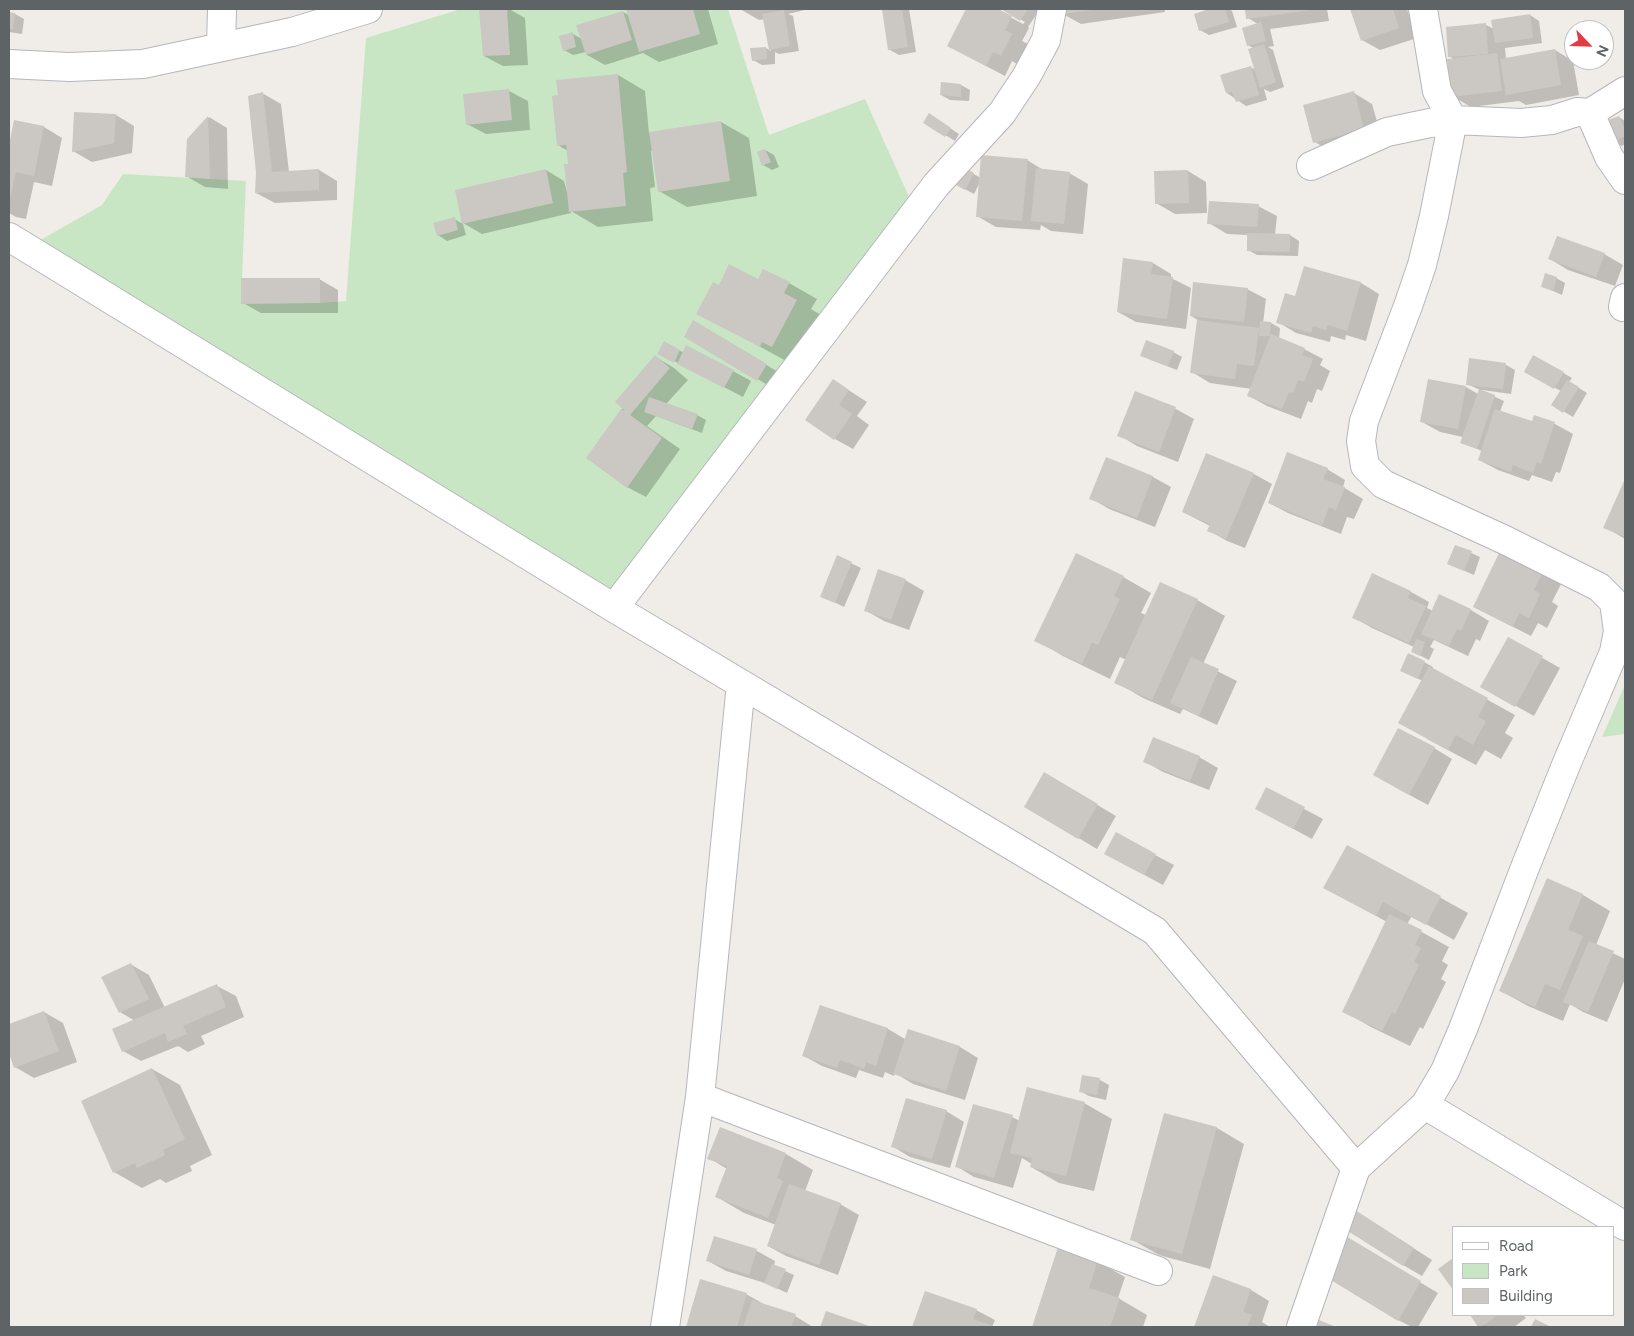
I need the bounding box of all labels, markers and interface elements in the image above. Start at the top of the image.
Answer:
north arrow [1564,20,1614,70]
text: N [1592,42,1612,59]
legend [1452,1226,1614,1316]
text: Road [1499,1237,1534,1255]
text: Park [1499,1262,1528,1280]
text: Building [1499,1287,1553,1305]

